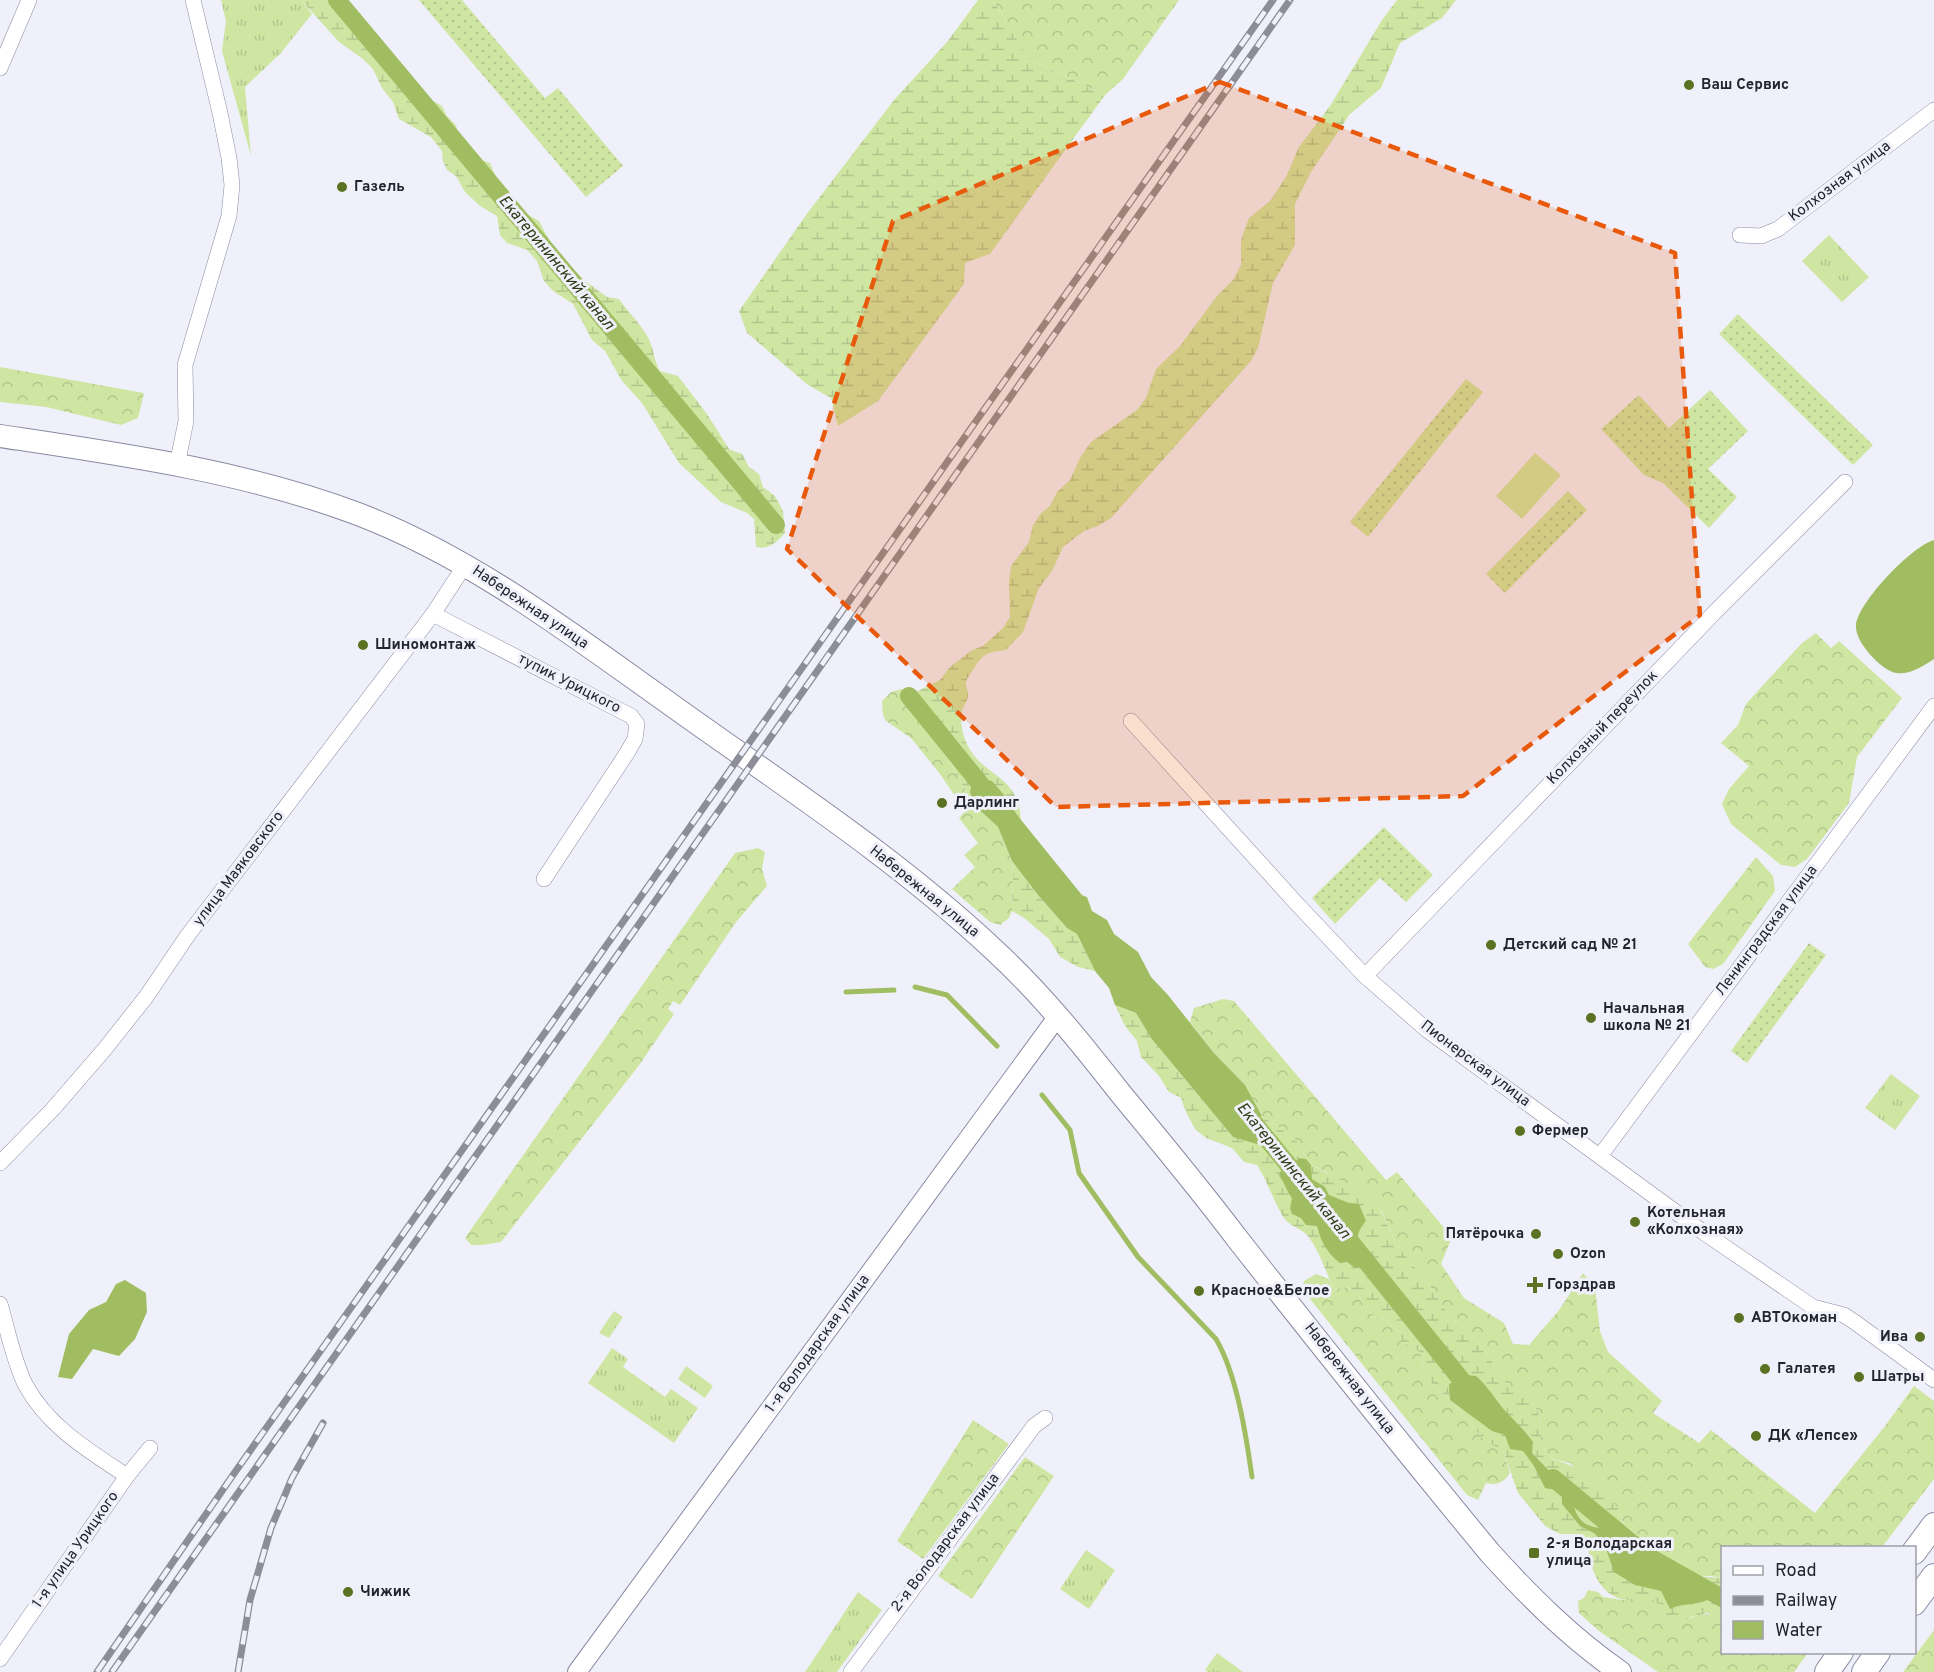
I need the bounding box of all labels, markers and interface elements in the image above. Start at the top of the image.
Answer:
place label: Ваш Сервис [1701,76,1789,95]
marker: Ваш Сервис [1682,78,1696,92]
street label: Колхозная улица [1785,137,1895,227]
place label: Газель [354,178,405,197]
marker: Газель [335,180,349,194]
water label: Екатерининский канал [494,191,619,335]
street label: Набережная улица [468,562,592,654]
place label: Шиномонтаж [375,636,476,655]
marker: Шиномонтаж [356,638,370,652]
street label: тупик Урицкого [514,650,624,718]
street label: Колхозный переулок [1543,667,1663,789]
place label: Дарлинг [954,794,1019,813]
marker: Дарлинг [935,796,949,810]
street label: улица Маяковского [190,808,288,930]
street label: Набережная улица [865,842,983,942]
street label: Ленинградская улица [1712,862,1822,1000]
place label: Детский сад № 21 [1503,936,1637,955]
marker: Детский сад № 21 [1484,938,1498,952]
place label: Начальная школа № 21 [1603,1000,1691,1036]
marker: Начальная школа № 21 [1584,1011,1598,1025]
street label: Пионерская улица [1416,1017,1534,1111]
water label: Екатерининский канал [1232,1099,1355,1244]
place label: Фермер [1532,1122,1589,1141]
marker: Фермер [1513,1124,1527,1138]
place label: Котельная «Колхозная» [1647,1204,1744,1240]
marker: Котельная «Колхозная» [1628,1215,1642,1229]
place label: Пятёрочка [1446,1225,1524,1244]
marker: Пятёрочка [1529,1227,1543,1241]
place label: Ozon [1570,1245,1606,1264]
marker: Ozon [1551,1247,1565,1261]
street label: 1-я Володарская улица [762,1271,874,1417]
place label: Горздрав [1547,1276,1616,1295]
marker: Горздрав [1528,1278,1542,1292]
place label: Красное&Белое [1211,1282,1329,1301]
marker: Красное&Белое [1192,1284,1206,1298]
place label: АВТОкоман [1751,1309,1837,1328]
marker: АВТОкоман [1732,1311,1746,1325]
street label: Набережная улица [1300,1320,1398,1438]
place label: Ива [1880,1328,1908,1347]
marker: Ива [1913,1330,1927,1344]
place label: Галатея [1777,1360,1836,1379]
marker: Галатея [1758,1362,1772,1376]
place label: Шатры [1871,1368,1925,1387]
marker: Шатры [1852,1370,1866,1384]
place label: ДК «Лепсе» [1768,1427,1858,1446]
marker: ДК «Лепсе» [1749,1429,1763,1443]
street label: 2-я Володарская улица [888,1470,1004,1616]
street label: 1-я улица Урицкого [29,1488,123,1612]
place label: 2-я Володарская улица [1546,1535,1672,1571]
marker: 2-я Володарская улица [1527,1546,1541,1560]
legend [1721,1546,1916,1654]
text: Road [1775,1560,1817,1583]
place label: Чижик [360,1583,411,1602]
marker: Чижик [341,1585,355,1599]
text: Railway [1775,1590,1837,1613]
text: Water [1775,1620,1822,1643]

